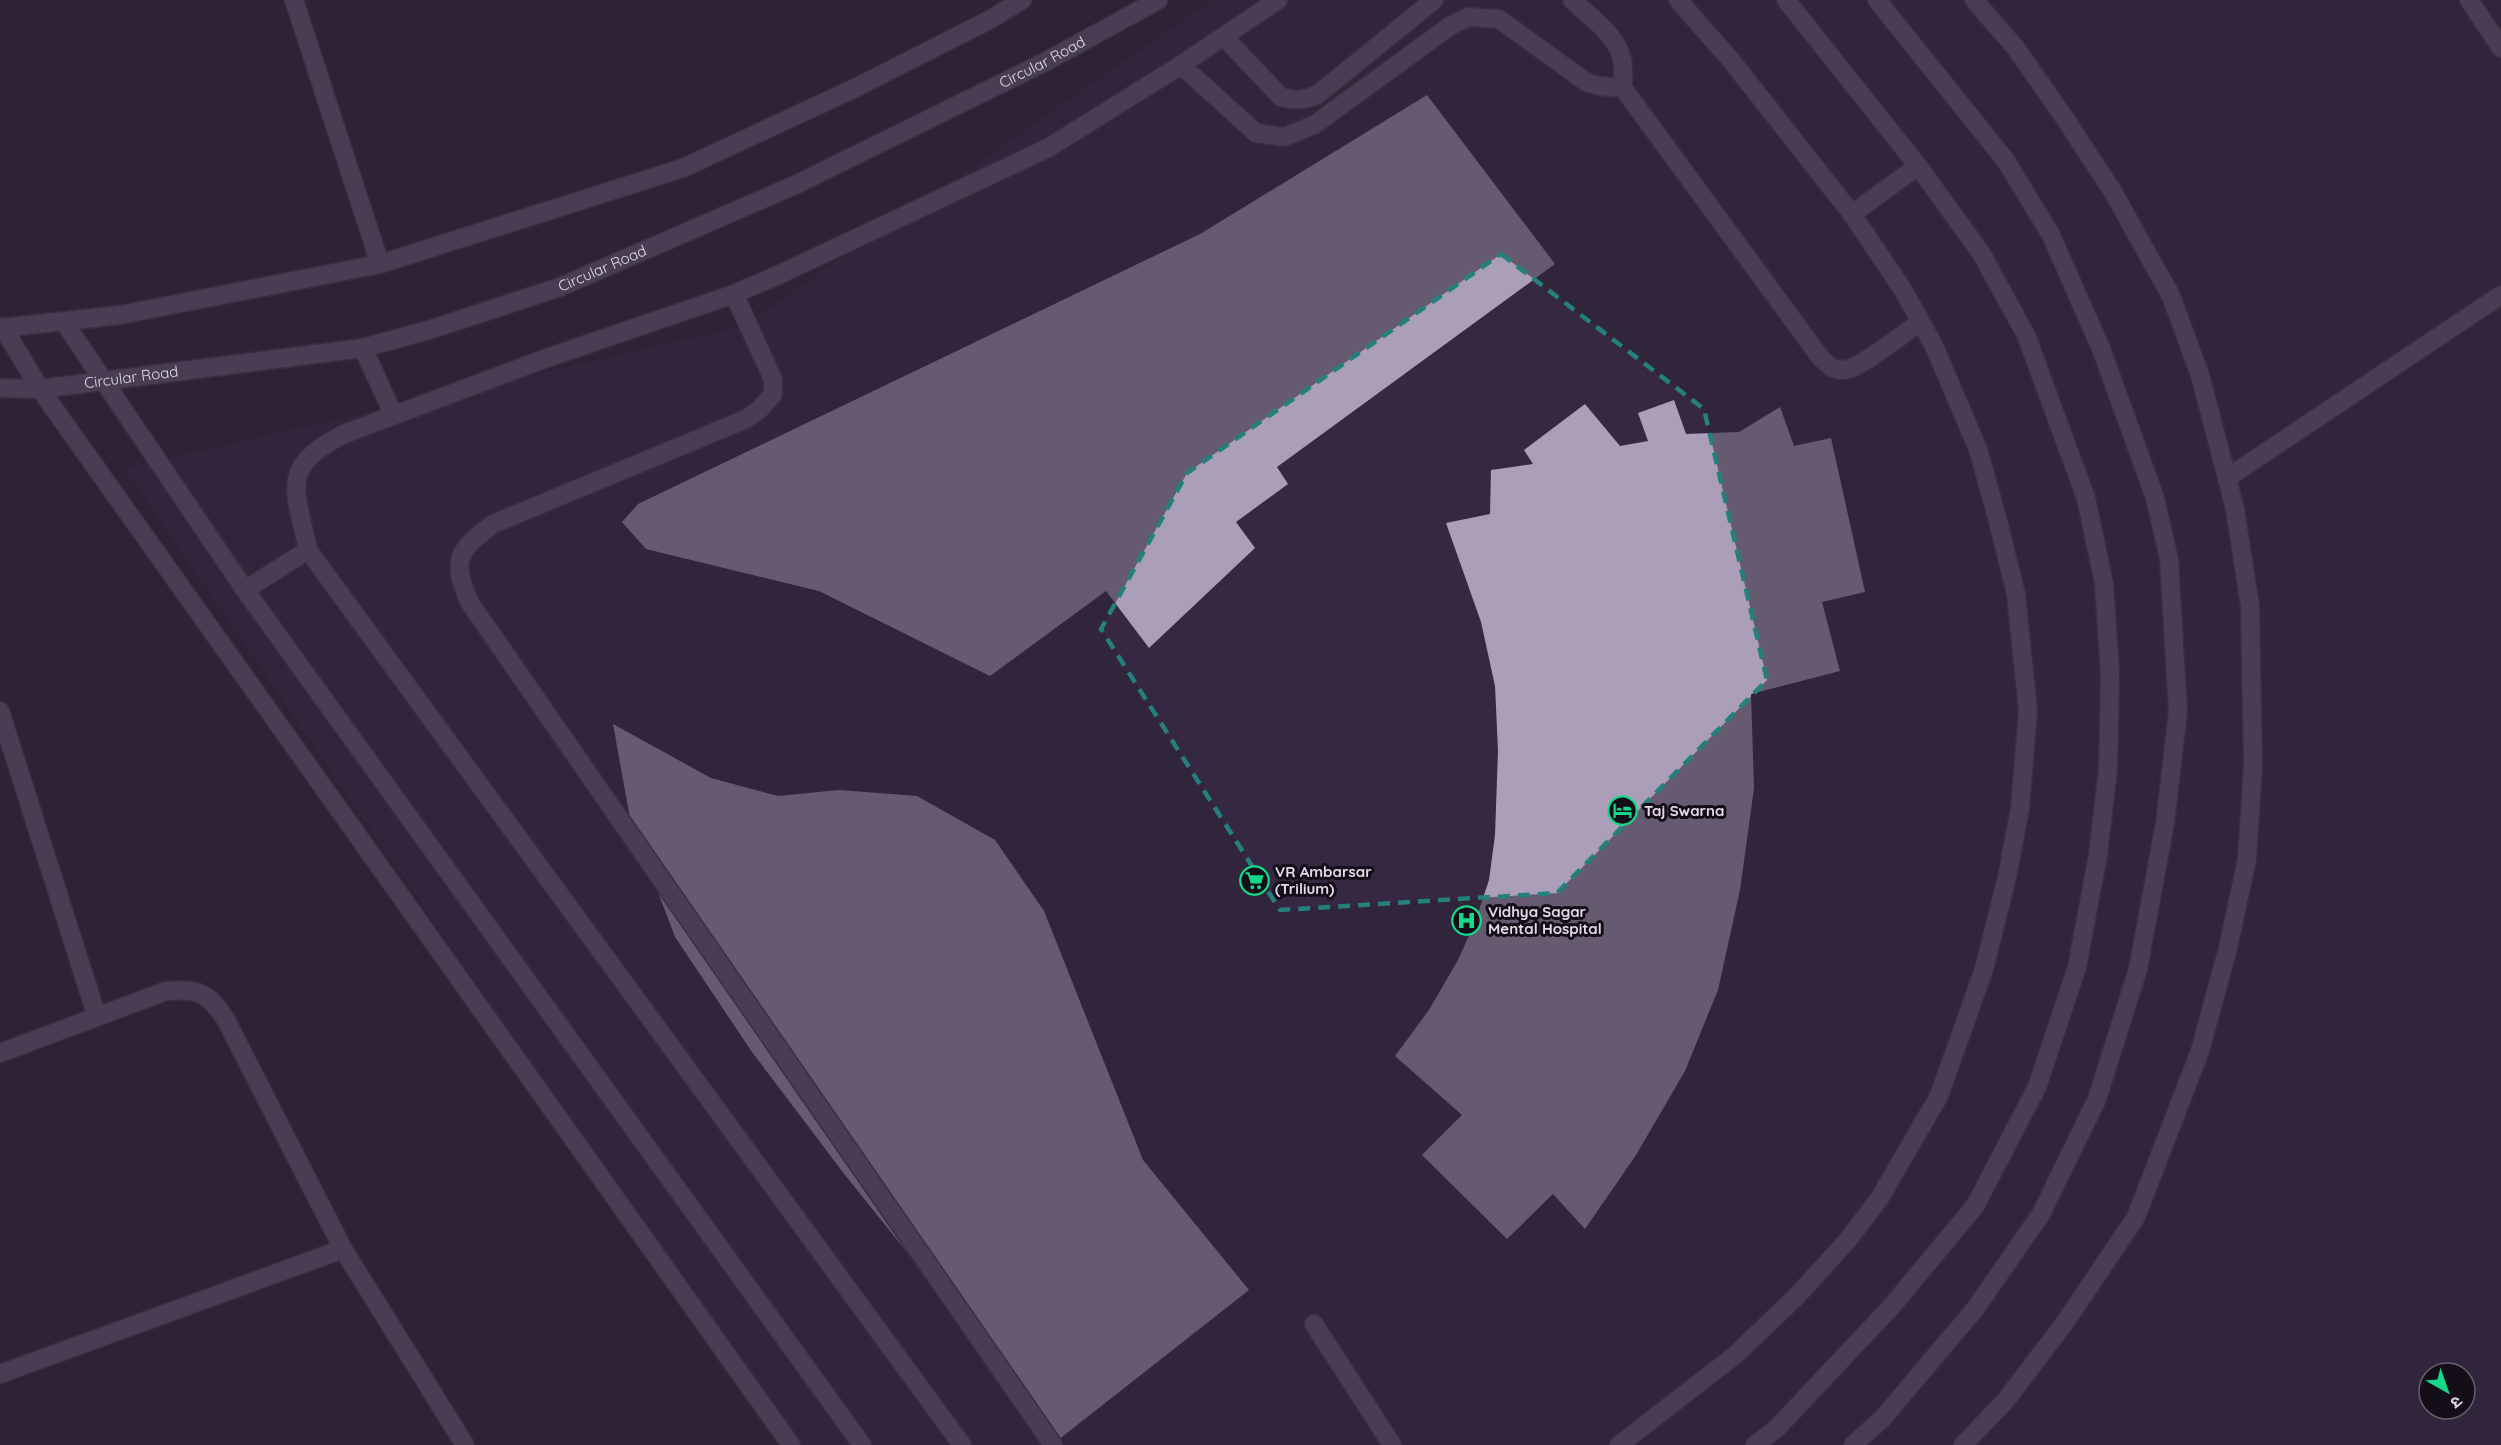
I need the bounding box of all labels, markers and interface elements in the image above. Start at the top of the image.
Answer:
street label: Circular Road [996,32,1088,92]
street label: Circular Road [555,241,649,296]
street label: Circular Road [83,362,179,392]
hotel icon: Taj Swarna [1607,795,1639,827]
place label: Taj Swarna [1644,801,1724,820]
place label: VR Ambarsar (Trilium) [1275,862,1372,898]
supermarket icon: VR Ambarsar (Trilium) [1238,865,1270,897]
place label: Vidhya Sagar Mental Hospital [1488,902,1602,938]
hospital icon: Vidhya Sagar Mental Hospital [1451,905,1483,937]
north arrow [2417,1361,2477,1421]
text: उ [2446,1392,2467,1414]

